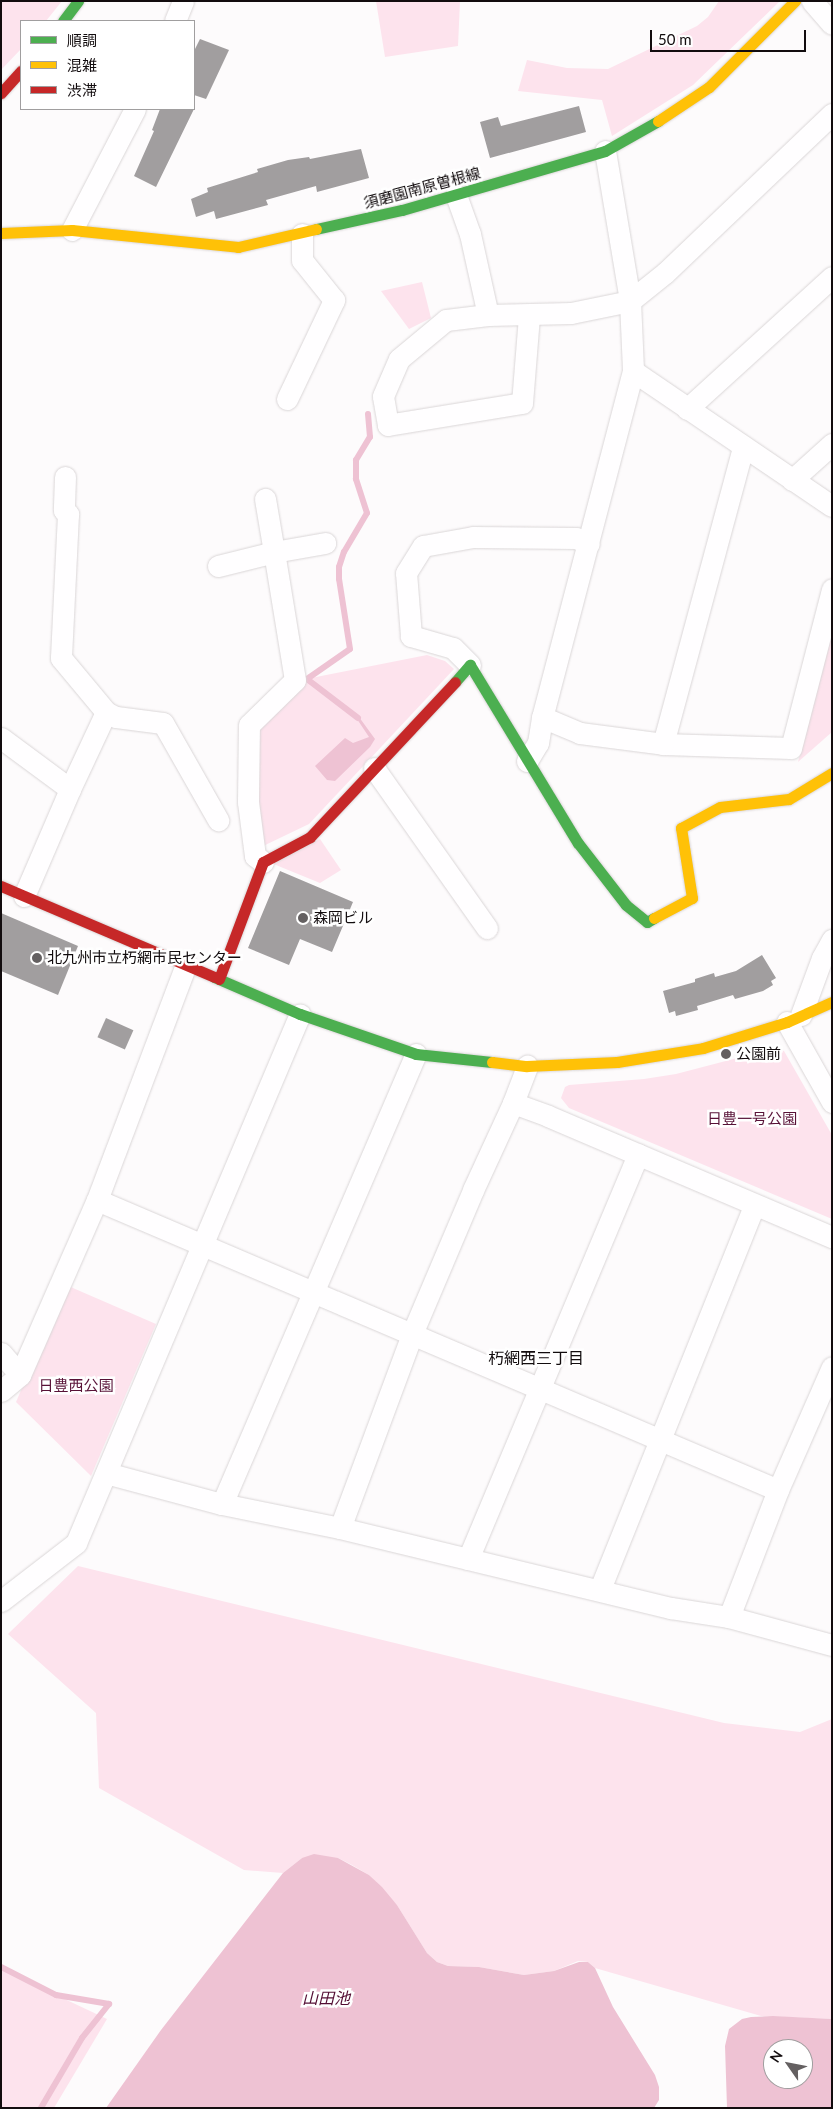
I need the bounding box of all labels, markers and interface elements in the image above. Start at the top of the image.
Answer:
legend [20,20,195,110]
scale bar [653,20,809,52]
text: 50 m [658,30,692,48]
text: 順調 [67,31,97,49]
text: 混雑 [67,56,97,74]
text: 渋滞 [67,81,97,99]
street label: 須磨園南原曽根線 [362,164,482,212]
place label: 森岡ビル [313,909,373,927]
marker: 森岡ビル [297,912,309,924]
place label: 北九州市立朽網市民センター [47,949,242,967]
marker: 北九州市立朽網市民センター [31,952,43,964]
place label: 公園前 [736,1045,781,1063]
marker: 公園前 [720,1048,732,1060]
park label: 日豊一号公園 [707,1110,797,1128]
district label: 朽網西三丁目 [488,1348,584,1368]
park label: 日豊西公園 [39,1377,113,1395]
water label: 山田池 [302,1988,350,2008]
north arrow [763,2039,813,2089]
text: N [766,2047,786,2065]

